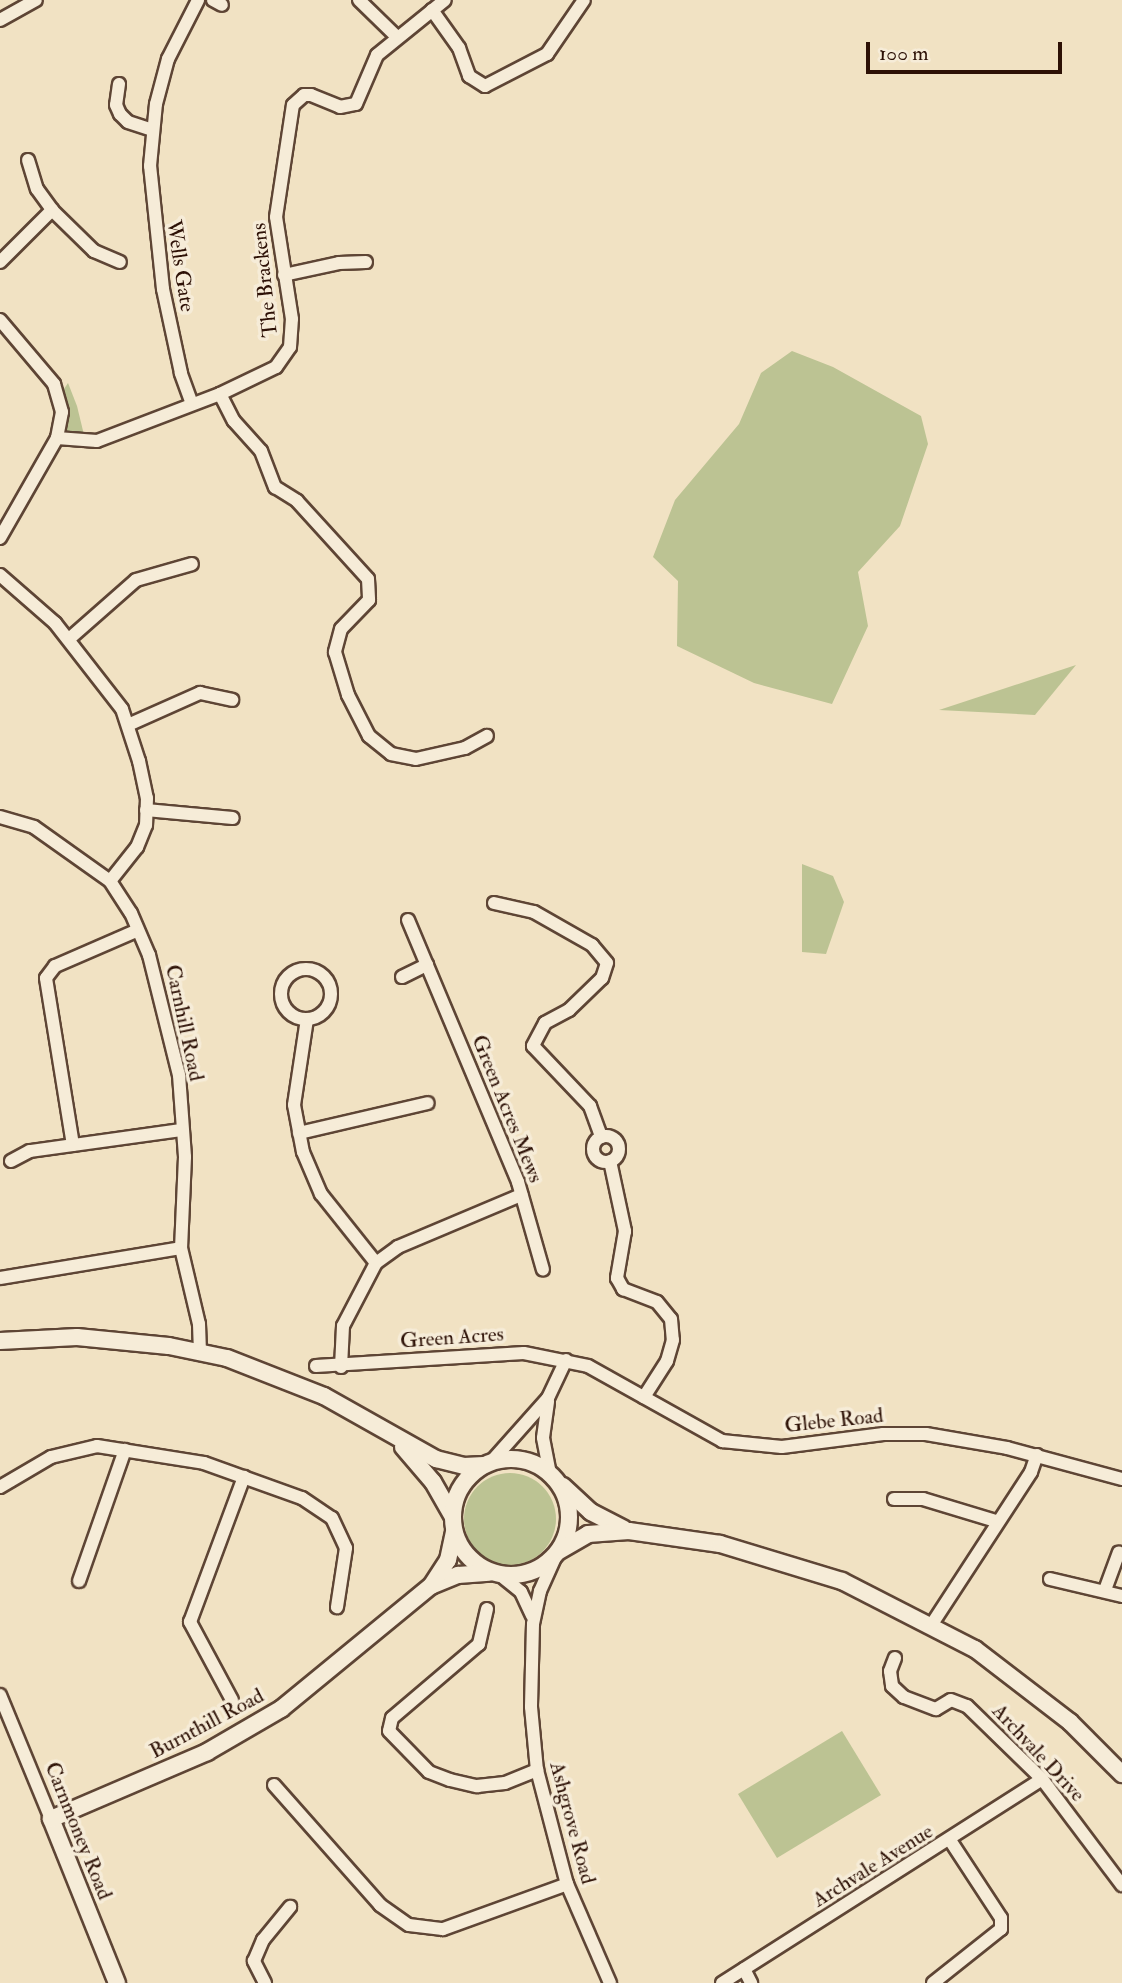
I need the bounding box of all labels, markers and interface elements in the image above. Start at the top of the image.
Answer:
scale bar [870,28,1066,72]
text: 100 m [879,40,929,67]
street label: Wells Gate [160,218,200,314]
street label: The Brackens [246,222,284,338]
street label: Carnhill Road [159,963,209,1083]
street label: Green Acres Mews [466,1031,548,1187]
street label: Green Acres [399,1322,505,1354]
street label: Glebe Road [783,1403,885,1439]
street label: Burnthill Road [146,1683,268,1765]
street label: Archvale Drive [986,1699,1090,1807]
street label: Carnmoney Road [39,1759,117,1903]
street label: Ashgrove Road [544,1759,600,1887]
street label: Archvale Avenue [808,1819,938,1913]

